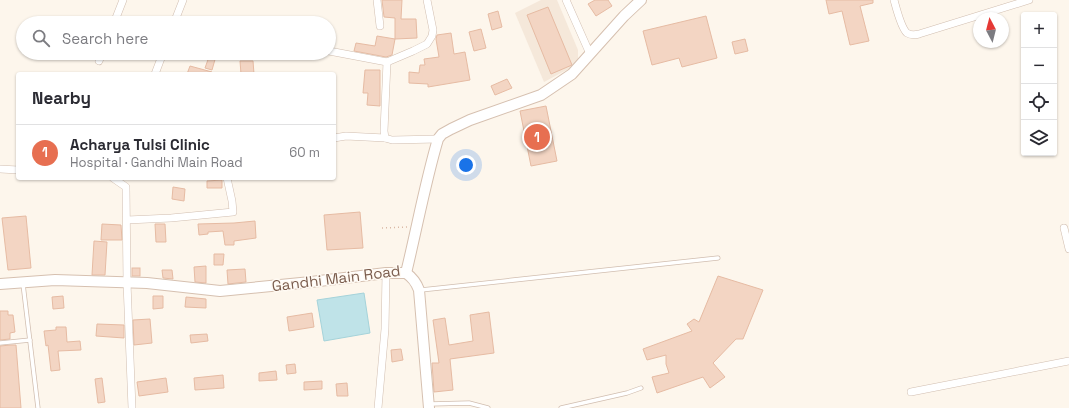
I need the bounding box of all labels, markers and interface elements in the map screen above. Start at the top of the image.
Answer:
north arrow [973,12,1009,48]
map controls [1021,12,1057,156]
button: + [1021,12,1057,48]
search box [16,16,336,60]
icon: search [30,27,52,49]
text: Search here [62,29,148,48]
button: − [1021,48,1057,84]
button: locate [1021,84,1057,120]
text: Nearby [32,87,91,109]
button: layers [1021,120,1057,156]
pin: 1 [524,122,550,152]
text: Acharya Tulsi Clinic [70,135,210,154]
text: 1 [42,144,48,161]
text: 60 m [289,144,320,161]
text: Hospital · Gandhi Main Road [70,154,243,171]
your location [456,155,476,175]
street label: Gandhi Main Road [271,261,401,295]

